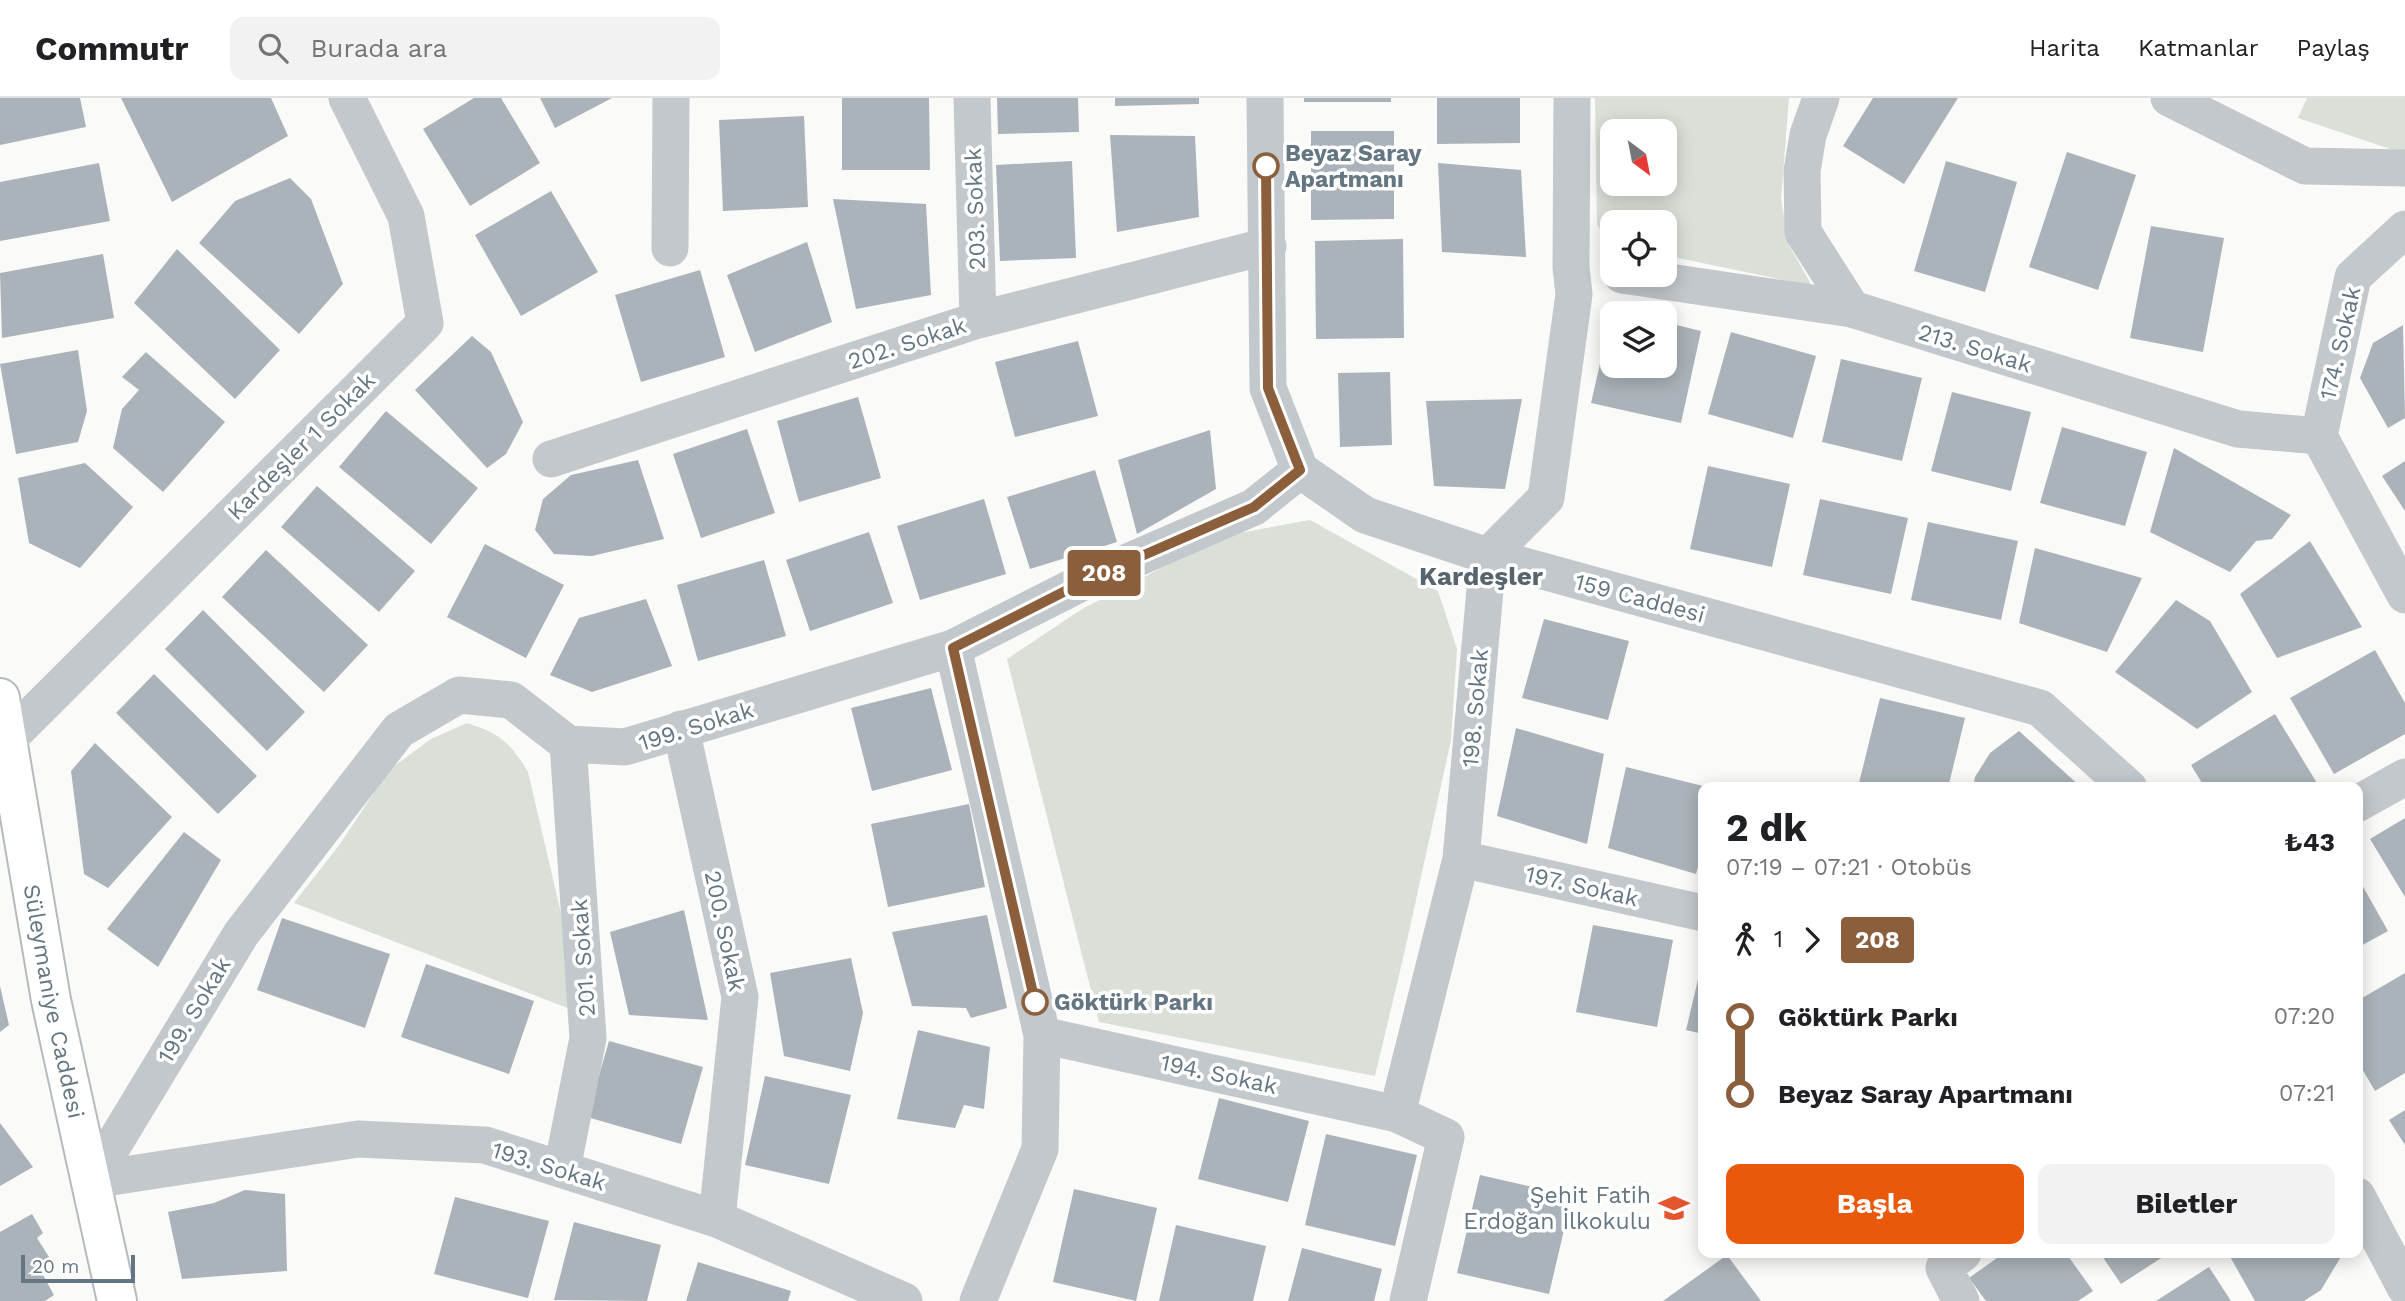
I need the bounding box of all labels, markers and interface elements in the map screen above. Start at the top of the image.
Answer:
search box [230,17,720,80]
text: Commutr [35,29,188,68]
icon: search [254,29,292,67]
text: Burada ara [310,33,447,63]
text: Harita [2029,34,2100,62]
text: Katmanlar [2138,34,2259,62]
text: Paylaş [2297,34,2370,62]
north arrow [1600,119,1676,196]
map controls [1600,119,1677,378]
place label: Beyaz Saray Apartmanı [1285,140,1422,193]
street label: 203. Sokak [960,148,991,270]
marker: Beyaz Saray Apartmanı [1253,153,1279,179]
button: locate [1600,210,1677,287]
street label: 174. Sokak [2314,284,2367,402]
button: layers [1600,301,1677,378]
street label: 202. Sokak [845,312,970,375]
street label: 213. Sokak [1915,318,2035,379]
street label: Kardeşler 1 Sokak [222,367,381,526]
line badge: 208 [1064,550,1144,596]
text: 208 [1082,559,1126,587]
district label: Kardeşler [1419,561,1544,591]
street label: 159 Caddesi [1572,568,1708,629]
street label: 198. Sokak [1457,648,1494,768]
street label: 199. Sokak [636,696,757,757]
text: 2 dk [1726,806,1807,850]
text: ₺43 [2284,827,2335,857]
text: 07:19 – 07:21 · Otobüs [1726,854,1972,881]
street label: 197. Sokak [1523,860,1641,913]
street label: 200. Sokak [699,868,750,994]
street label: Süleymaniye Caddesi [18,882,90,1121]
street label: 201. Sokak [566,898,601,1018]
icon: walk [1726,921,1764,959]
icon: forward [1793,921,1831,959]
text: 1 [1774,926,1783,953]
text: 208 [1855,926,1900,954]
street label: 199. Sokak [152,953,236,1068]
marker: Göktürk Parkı [1022,989,1048,1015]
place label: Göktürk Parkı [1054,989,1213,1016]
text: Göktürk Parkı [1778,1002,1958,1032]
text: 07:20 [2274,1003,2335,1030]
street label: 194. Sokak [1158,1049,1280,1100]
text: Beyaz Saray Apartmanı [1778,1079,2073,1109]
text: 07:21 [2279,1080,2335,1107]
street label: 193. Sokak [489,1136,609,1197]
button: Başla [1726,1164,2024,1244]
button: Biletler [2038,1164,2335,1244]
place label: Şehit Fatih Erdoğan İlkokulu [1463,1182,1651,1235]
school or university icon: Şehit Fatih Erdoğan İlkokulu [1657,1191,1691,1225]
scale bar [21,1252,135,1284]
text: 20 m [32,1255,79,1278]

